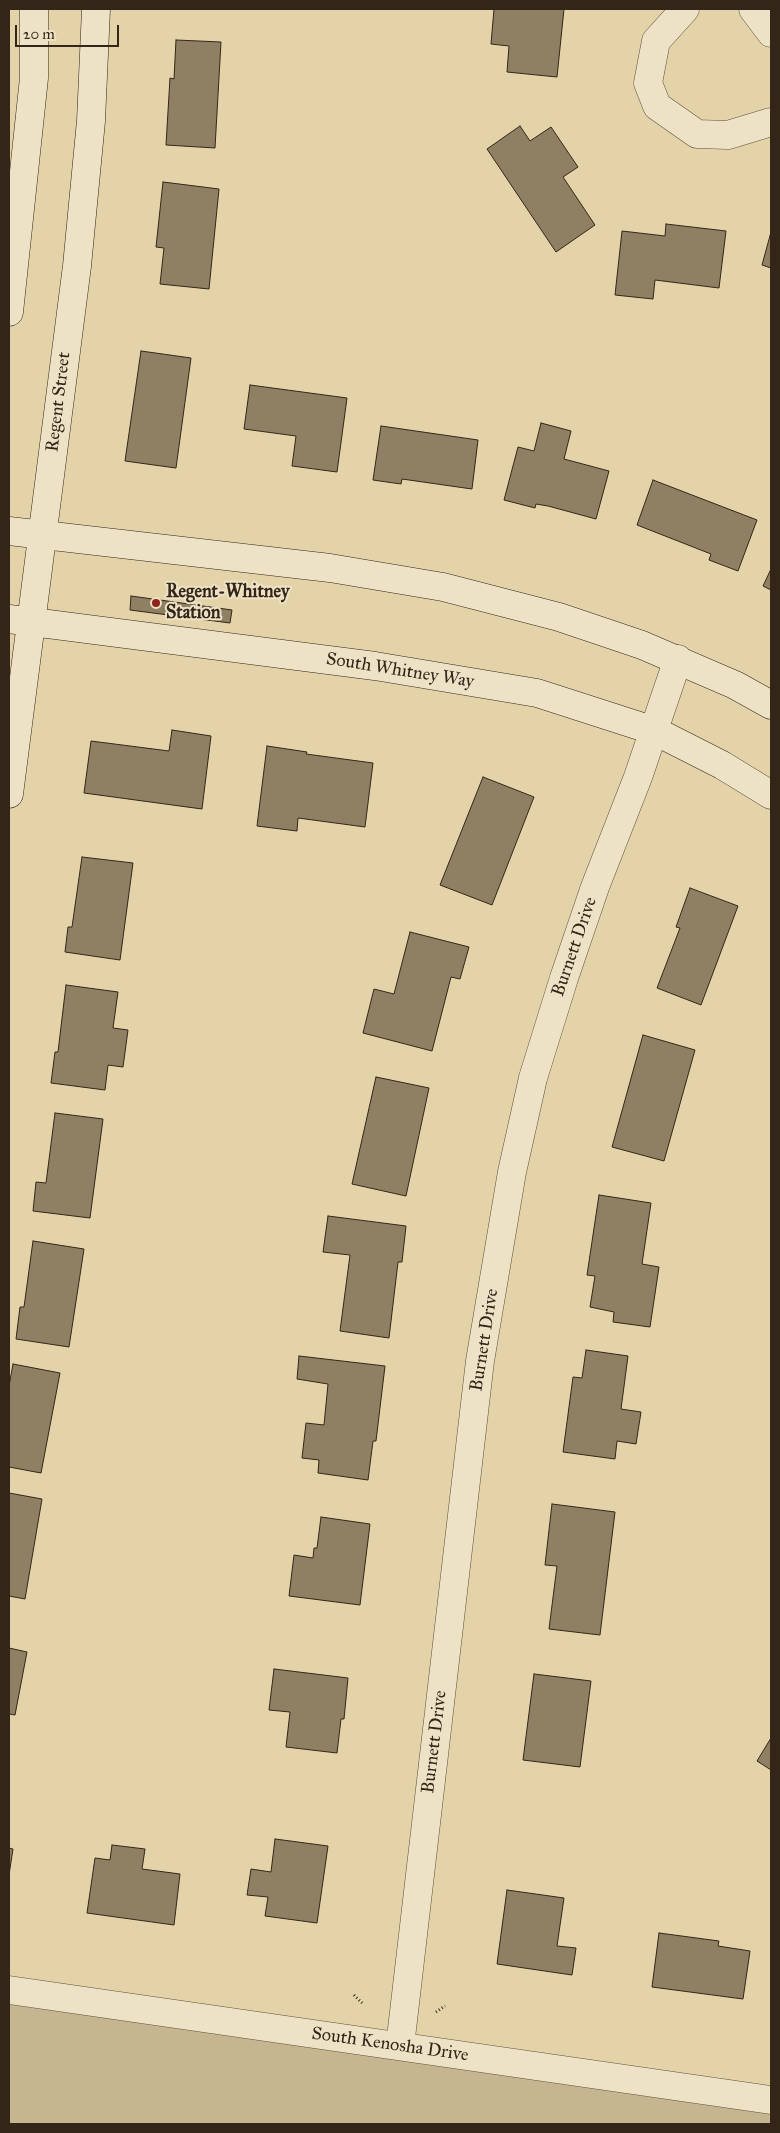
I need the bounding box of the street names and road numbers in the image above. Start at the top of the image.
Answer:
street label: Regent Street [42,351,76,453]
street label: South Whitney Way [325,649,475,693]
street label: Burnett Drive [548,894,602,1000]
street label: Burnett Drive [466,1287,504,1393]
street label: Burnett Drive [418,1689,452,1795]
street label: South Kenosha Drive [310,2023,470,2067]

